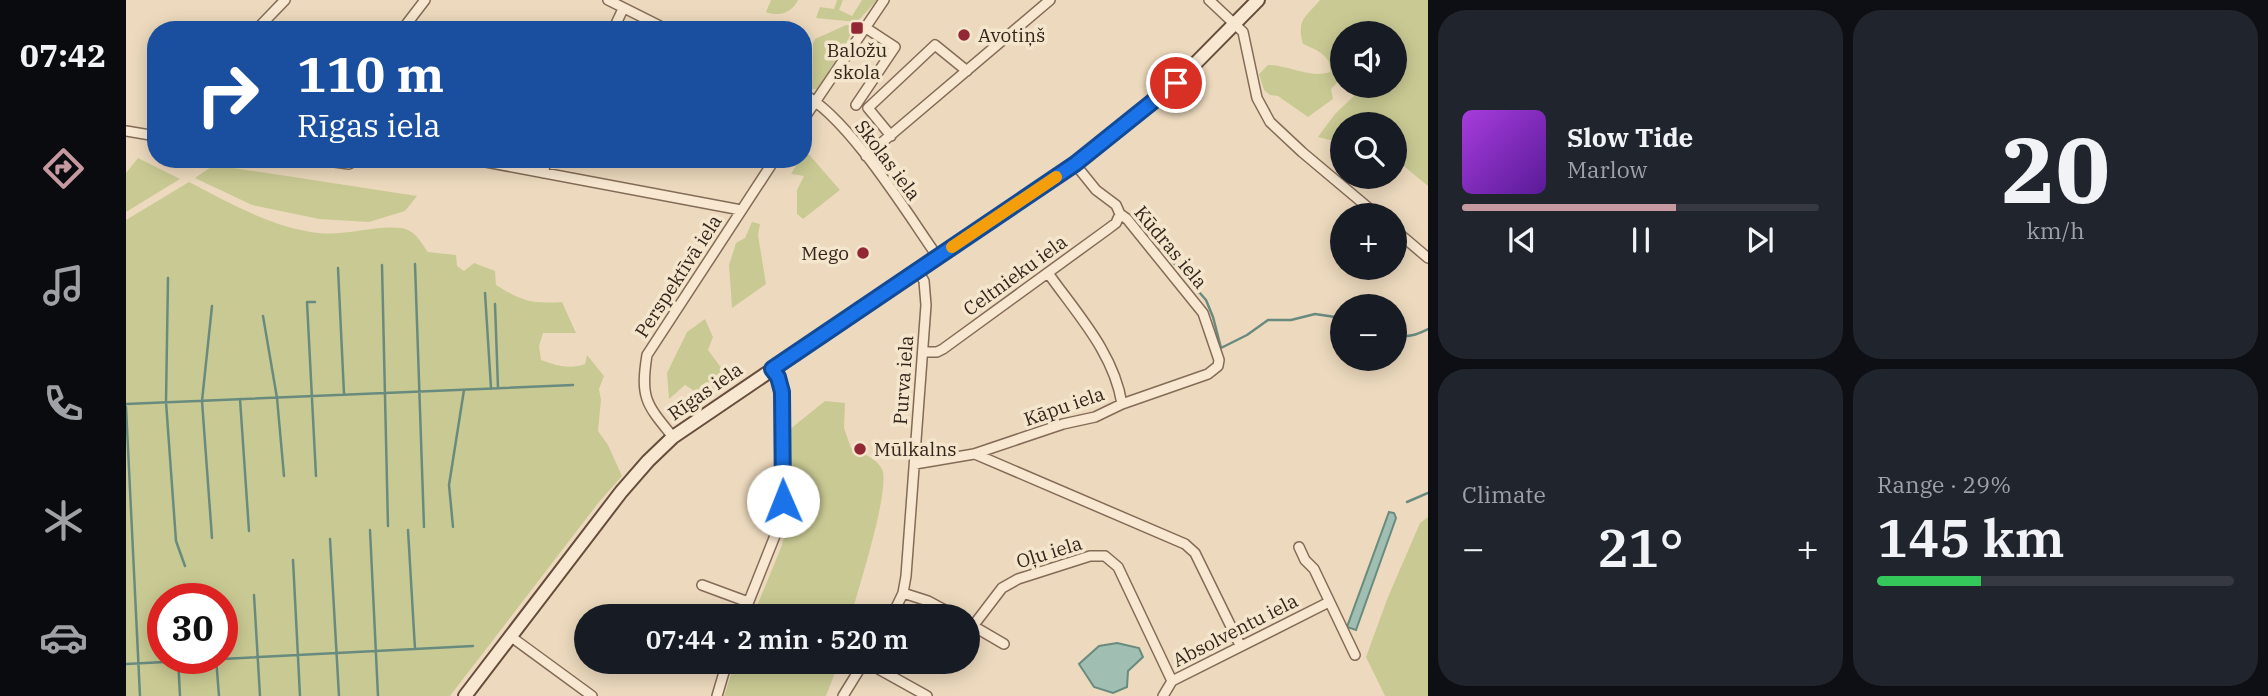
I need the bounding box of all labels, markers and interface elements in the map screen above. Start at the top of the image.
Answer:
marker: Baložu skola [849,20,865,36]
map controls [1330,21,1407,371]
button: sound [1330,21,1407,98]
place label: Avotiņš [978,23,1045,47]
marker: Avotiņš [956,27,972,43]
text: 07:42 [20,34,106,76]
place label: Baložu skola [827,38,888,84]
text: 110 m [297,42,444,105]
icon: right [182,49,273,140]
pin [1146,53,1206,113]
icon: arrive [1157,64,1195,102]
text: Rīgas iela [297,104,441,146]
text: 20 [2001,110,2110,228]
button: search [1330,112,1407,189]
street label: Skolas iela [850,115,926,205]
text: Slow Tide [1567,120,1693,154]
icon: directions [39,144,88,193]
text: Marlow [1567,154,1647,184]
street label: Kūdras iela [1129,201,1213,293]
button: + [1330,203,1407,280]
street label: Perspektīvā iela [629,210,727,342]
text: km/h [2026,215,2085,245]
icon: previous [1503,221,1541,259]
icon: pause [1622,221,1660,259]
icon: next [1741,221,1779,259]
street label: Celtnieku iela [958,229,1072,321]
place label: Mego [801,241,849,265]
marker: Mego [855,245,871,261]
icon: music [39,261,88,310]
button: − [1330,294,1407,371]
street label: Purva iela [888,334,918,426]
street label: Rīgas iela [663,357,747,425]
icon: phone [39,379,88,428]
street label: Kāpu iela [1021,381,1107,431]
place label: Mūlkalns [874,437,957,461]
marker: Mūlkalns [852,441,868,457]
position arrow [746,464,820,538]
text: Range · 29% [1877,469,2011,499]
text: Climate [1462,479,1546,509]
icon: climate [39,496,88,545]
text: 145 km [1877,504,2065,571]
text: 21° [1597,514,1684,581]
text: − [1462,523,1485,572]
text: + [1796,523,1819,572]
street label: Oļu iela [1013,531,1085,573]
speed limit sign: 30 [147,583,238,674]
street label: Absolventu iela [1168,588,1302,672]
icon: car [39,613,88,662]
text: 07:44 · 2 min · 520 m [646,622,908,656]

